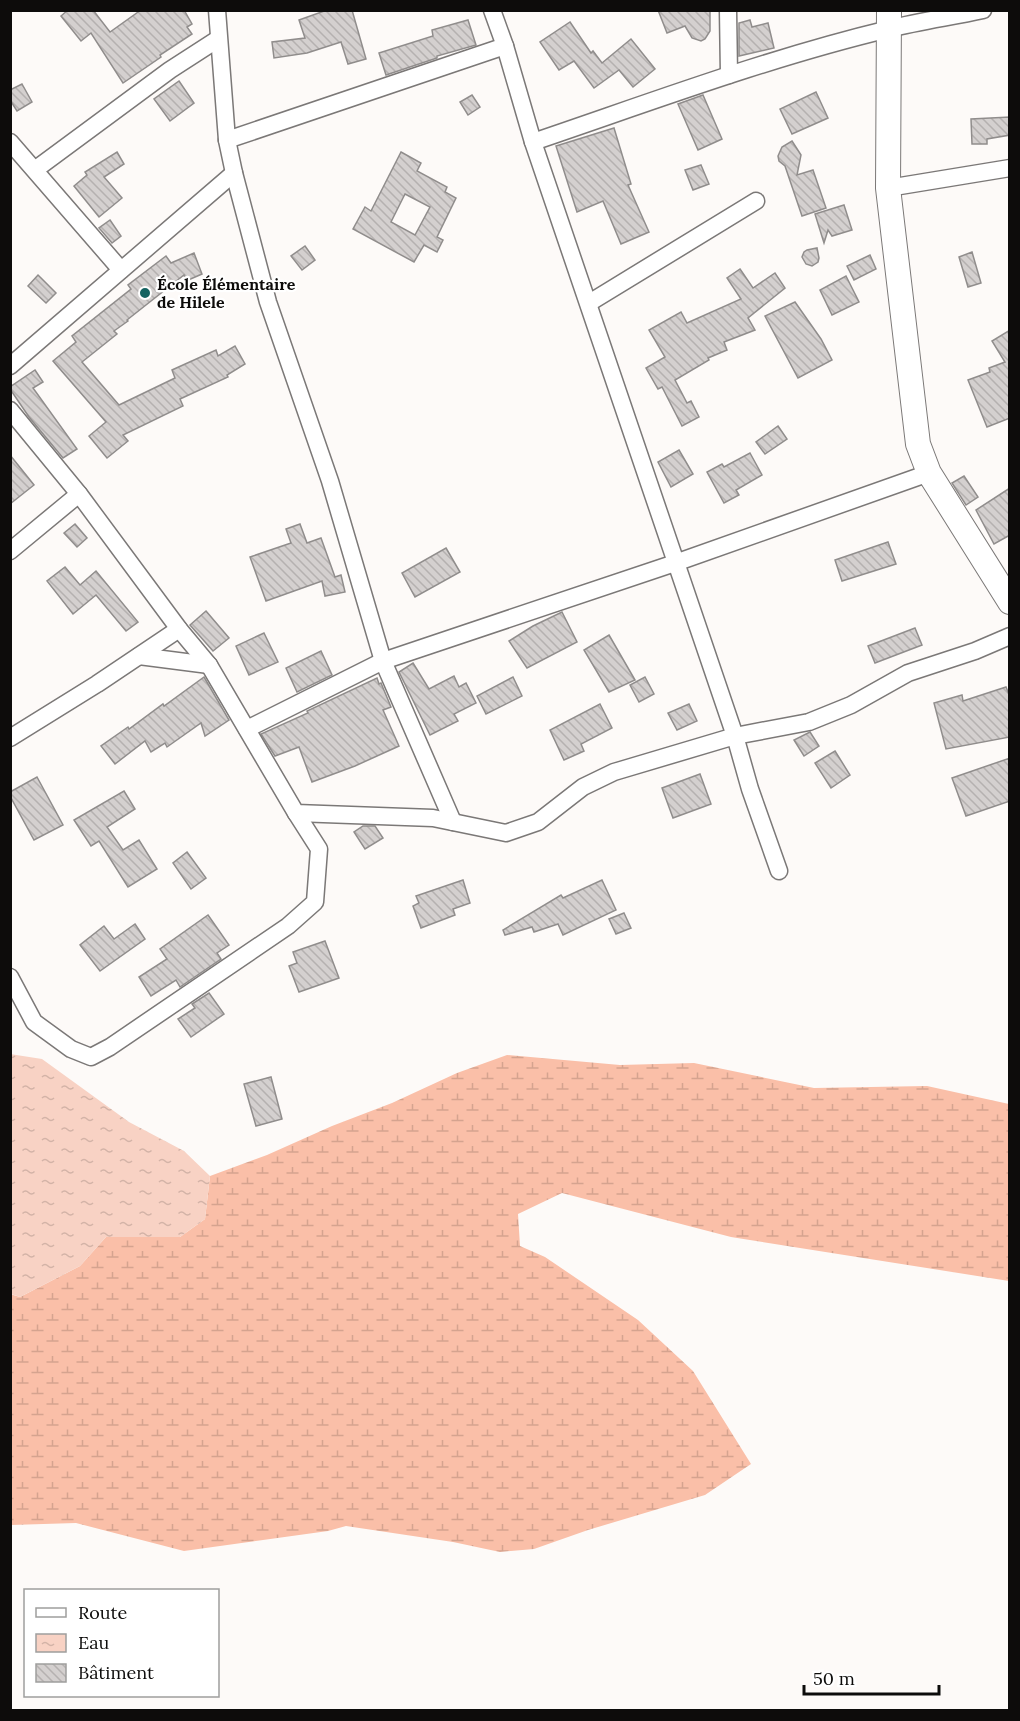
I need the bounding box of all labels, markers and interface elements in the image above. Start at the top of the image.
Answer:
place label: École Élémentaire de Hilele [157,274,296,312]
marker: École Élémentaire de Hilele [138,286,152,300]
legend [24,1589,219,1697]
text: Route [78,1601,127,1624]
text: Eau [78,1631,109,1654]
scale bar [804,1658,939,1696]
text: Bâtiment [78,1661,154,1684]
text: 50 m [813,1667,855,1690]

